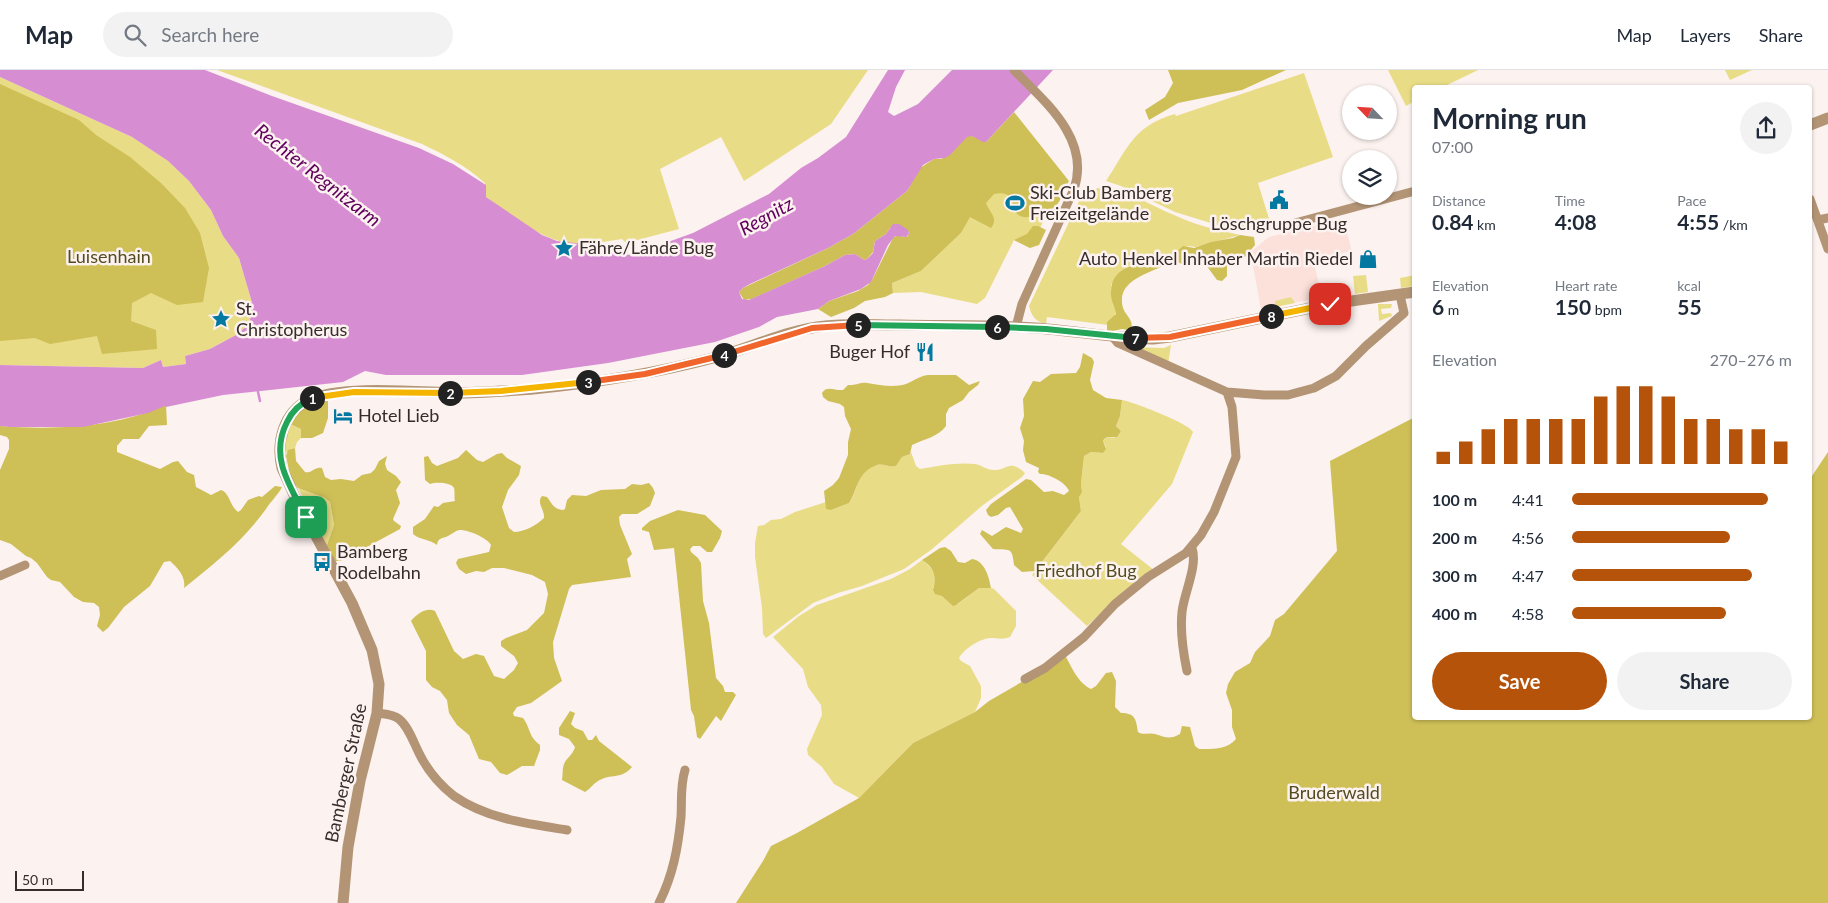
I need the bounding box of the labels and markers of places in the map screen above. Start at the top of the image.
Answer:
place label: Ski-Club Bamberg Freizeitgelände [1030,181,1171,224]
public building icon: Löschgruppe Bug [1268,189,1290,211]
sports icon: Ski-Club Bamberg Freizeitgelände [1004,192,1026,214]
place label: Löschgruppe Bug [1211,212,1347,234]
place label: Fähre/Lände Bug [579,236,714,258]
place icon: Fähre/Lände Bug [553,237,575,259]
place label: Auto Henkel Inhaber Martin Riedel [1079,247,1353,269]
shop icon: Auto Henkel Inhaber Martin Riedel [1357,248,1379,270]
pin [1309,283,1351,325]
place label: St. Christopherus [236,297,348,340]
pin: 8 [1258,304,1284,328]
place icon: St. Christopherus [210,308,232,330]
pin: 5 [846,312,870,338]
pin: 6 [984,314,1010,340]
pin: 7 [1122,326,1148,350]
place label: Buger Hof [829,340,911,362]
restaurant icon: Buger Hof [914,341,936,363]
pin: 4 [712,342,736,368]
pin: 3 [576,370,600,394]
pin: 2 [438,380,462,406]
pin: 1 [300,386,324,410]
place label: Hotel Lieb [358,404,439,426]
hotel icon: Hotel Lieb [332,405,354,427]
pin [285,496,327,538]
place label: Bamberg Rodelbahn [337,540,421,583]
bus stop icon: Bamberg Rodelbahn [311,551,333,573]

